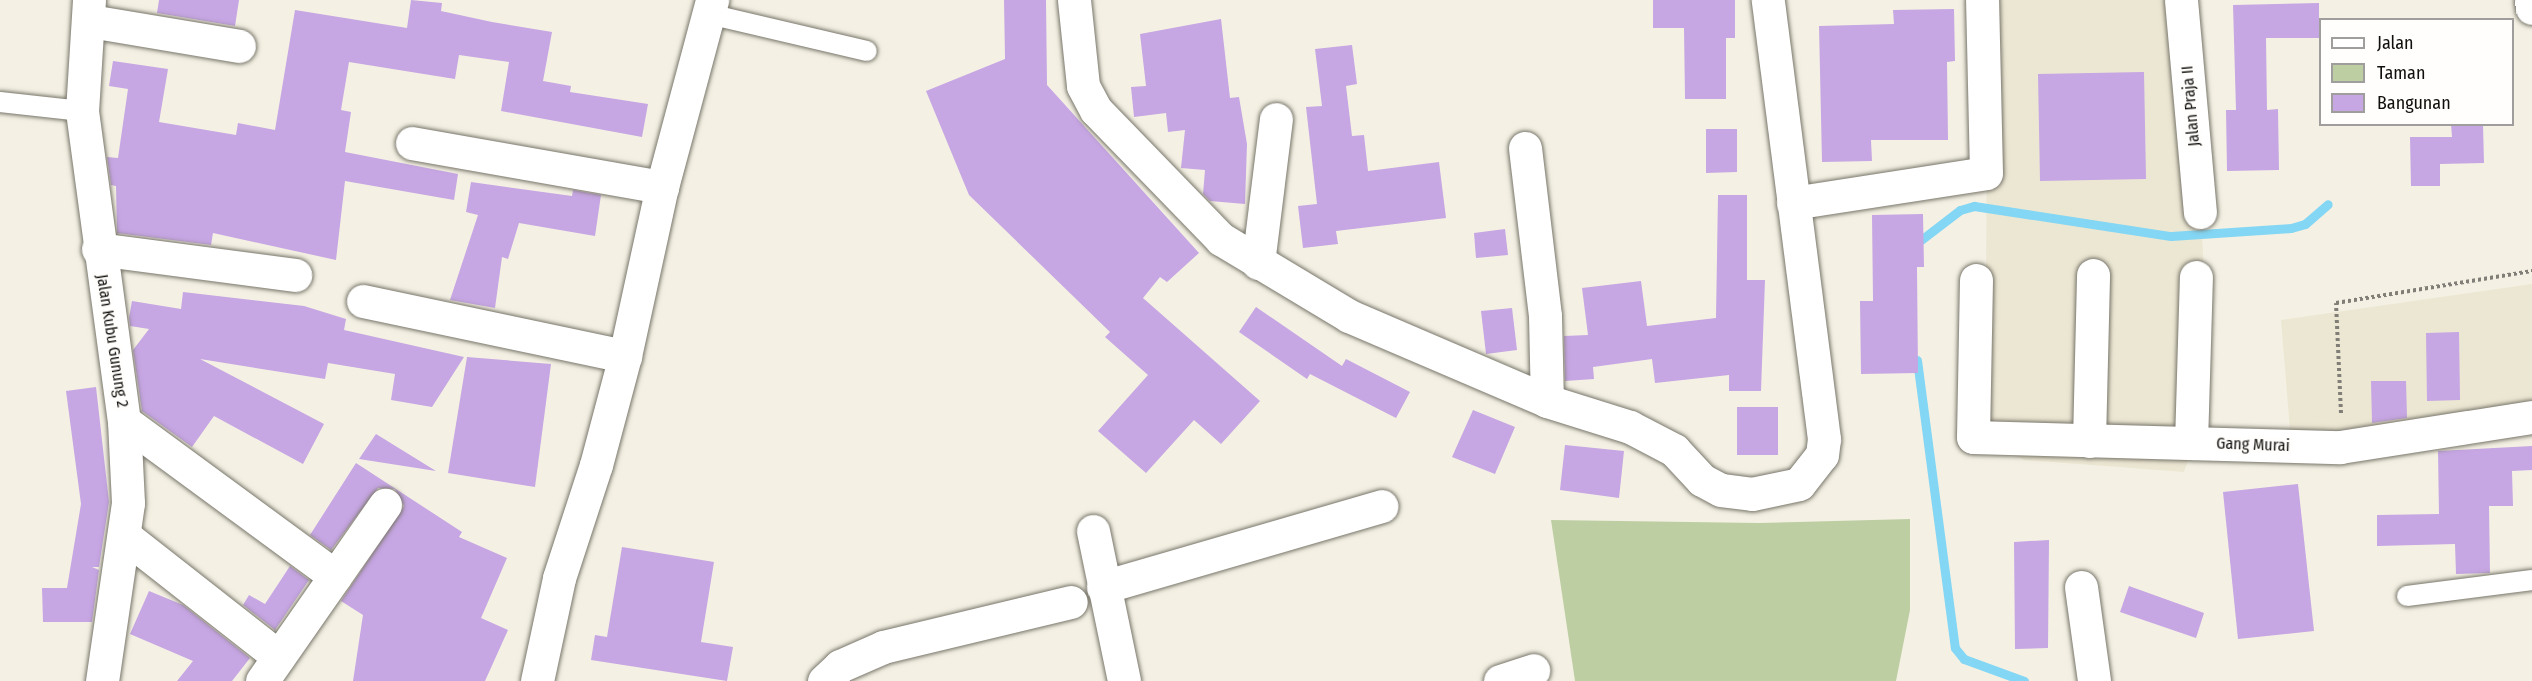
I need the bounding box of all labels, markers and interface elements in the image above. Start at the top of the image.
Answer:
legend [2319,18,2514,126]
text: Jalan [2377,32,2414,54]
text: Taman [2377,62,2425,84]
street label: Jalan Praja II [2178,65,2204,147]
text: Bangunan [2377,92,2451,114]
street label: Jalan Kubu Gunung 2 [92,273,132,409]
street label: Gang Murai [2216,434,2290,456]

